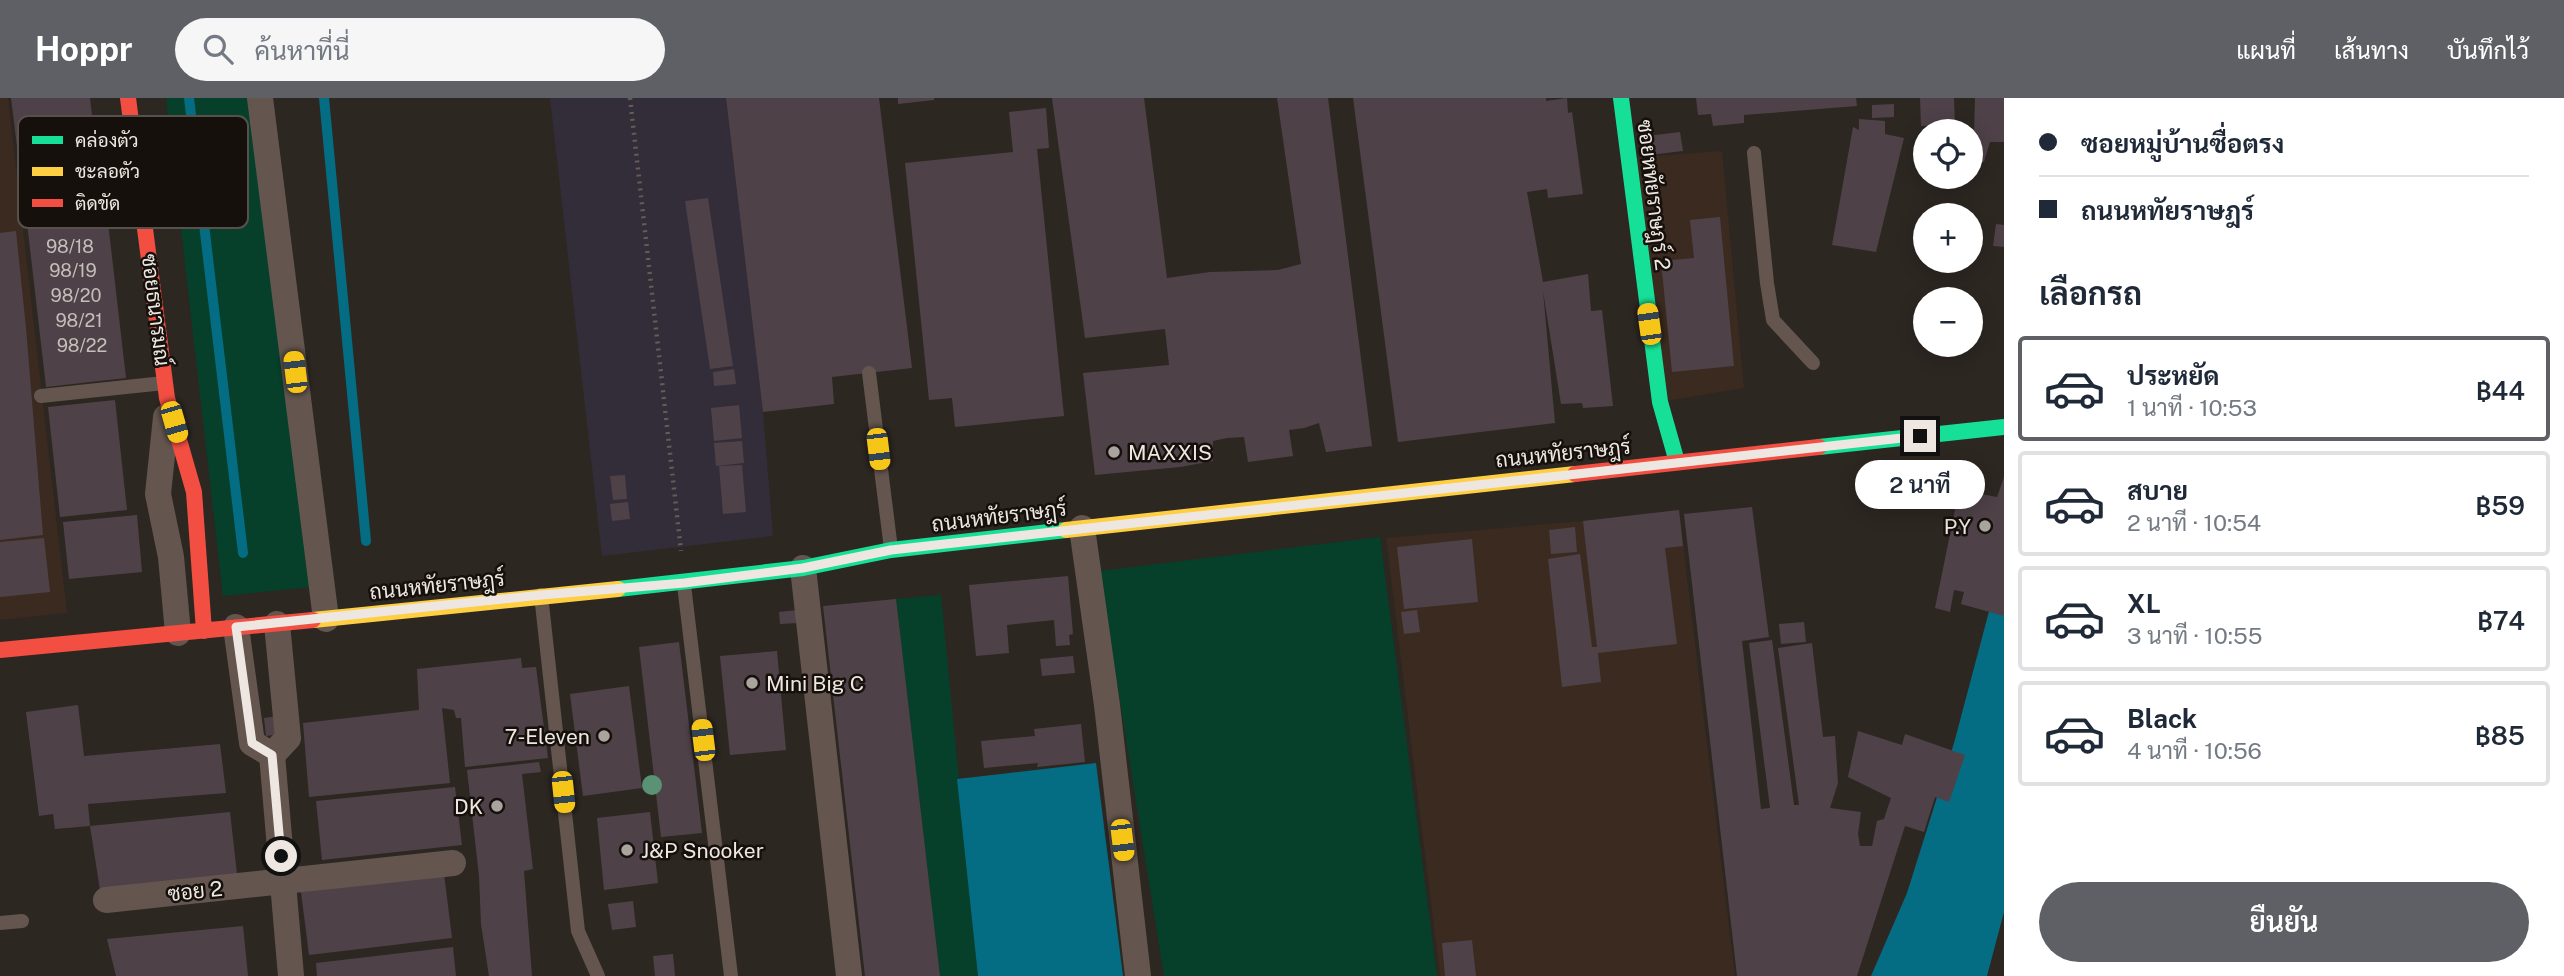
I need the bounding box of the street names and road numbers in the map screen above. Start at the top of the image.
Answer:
street label: ซอยหทัยราษฎร์ 2 [1630,118,1677,272]
street label: ซอยธนารมณ์ [137,252,176,367]
street label: ถนนหทัยราษฎร์ [1494,432,1632,475]
street label: ถนนหทัยราษฎร์ [930,494,1068,539]
street label: ถนนหทัยราษฎร์ [368,564,506,607]
street label: ซอย 2 [166,876,224,906]

